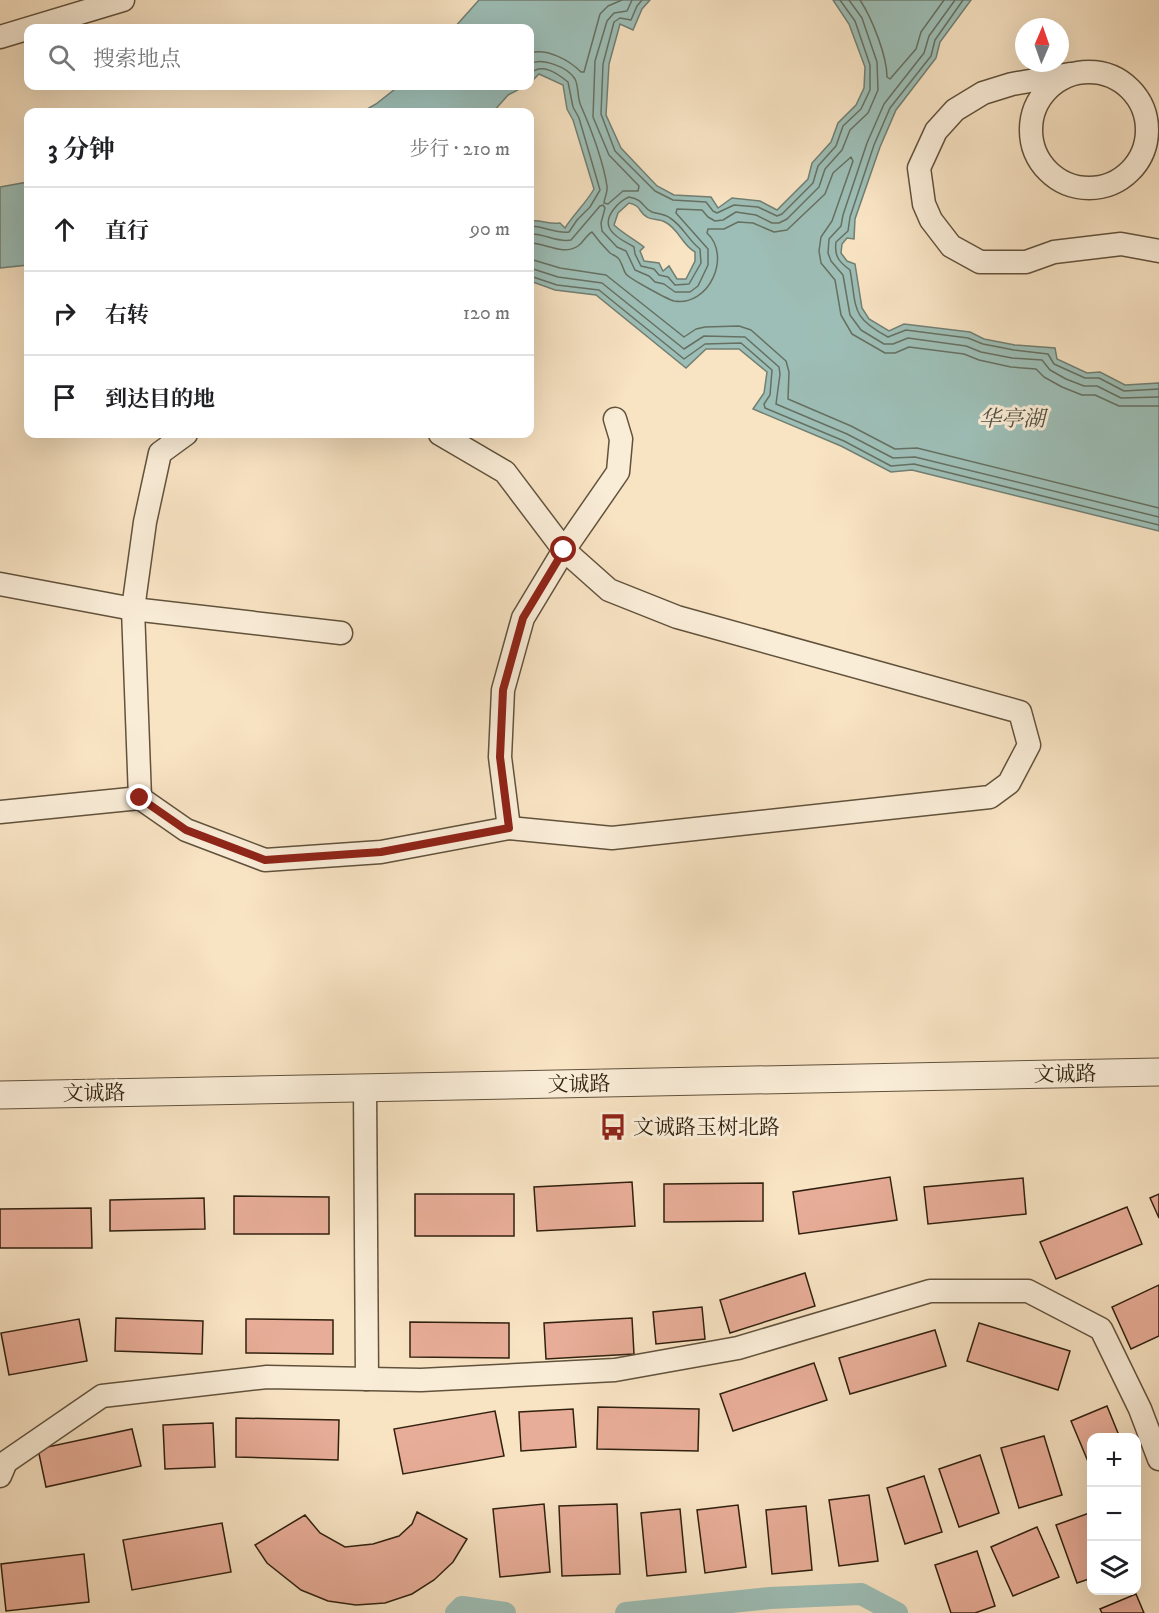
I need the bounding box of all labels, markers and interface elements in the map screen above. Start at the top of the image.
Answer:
north arrow [1015,18,1069,72]
search box [24,24,534,90]
icon: search [45,41,78,74]
text: 搜索地点 [93,46,181,73]
text: 3 分钟 [48,134,115,167]
text: 步行 · 210 m [409,137,510,162]
icon: ahead [48,213,81,246]
text: 90 m [470,217,510,242]
text: 直行 [105,218,149,245]
icon: right [48,297,81,330]
text: 120 m [463,301,510,326]
text: 右转 [105,302,149,329]
icon: arrive [48,381,81,414]
text: 到达目的地 [105,386,215,413]
water label: 华亭湖 [979,406,1049,433]
route start [550,536,576,562]
route end [126,784,152,810]
street label: 文诚路 [1033,1061,1097,1089]
street label: 文诚路 [547,1071,611,1099]
street label: 文诚路 [62,1080,126,1108]
bus stop icon: 文诚路玉树北路 [598,1112,628,1142]
place label: 文诚路玉树北路 [633,1115,780,1141]
map controls [1087,1433,1141,1595]
button: + [1087,1433,1141,1487]
button: − [1087,1487,1141,1541]
button: layers [1087,1541,1141,1595]

